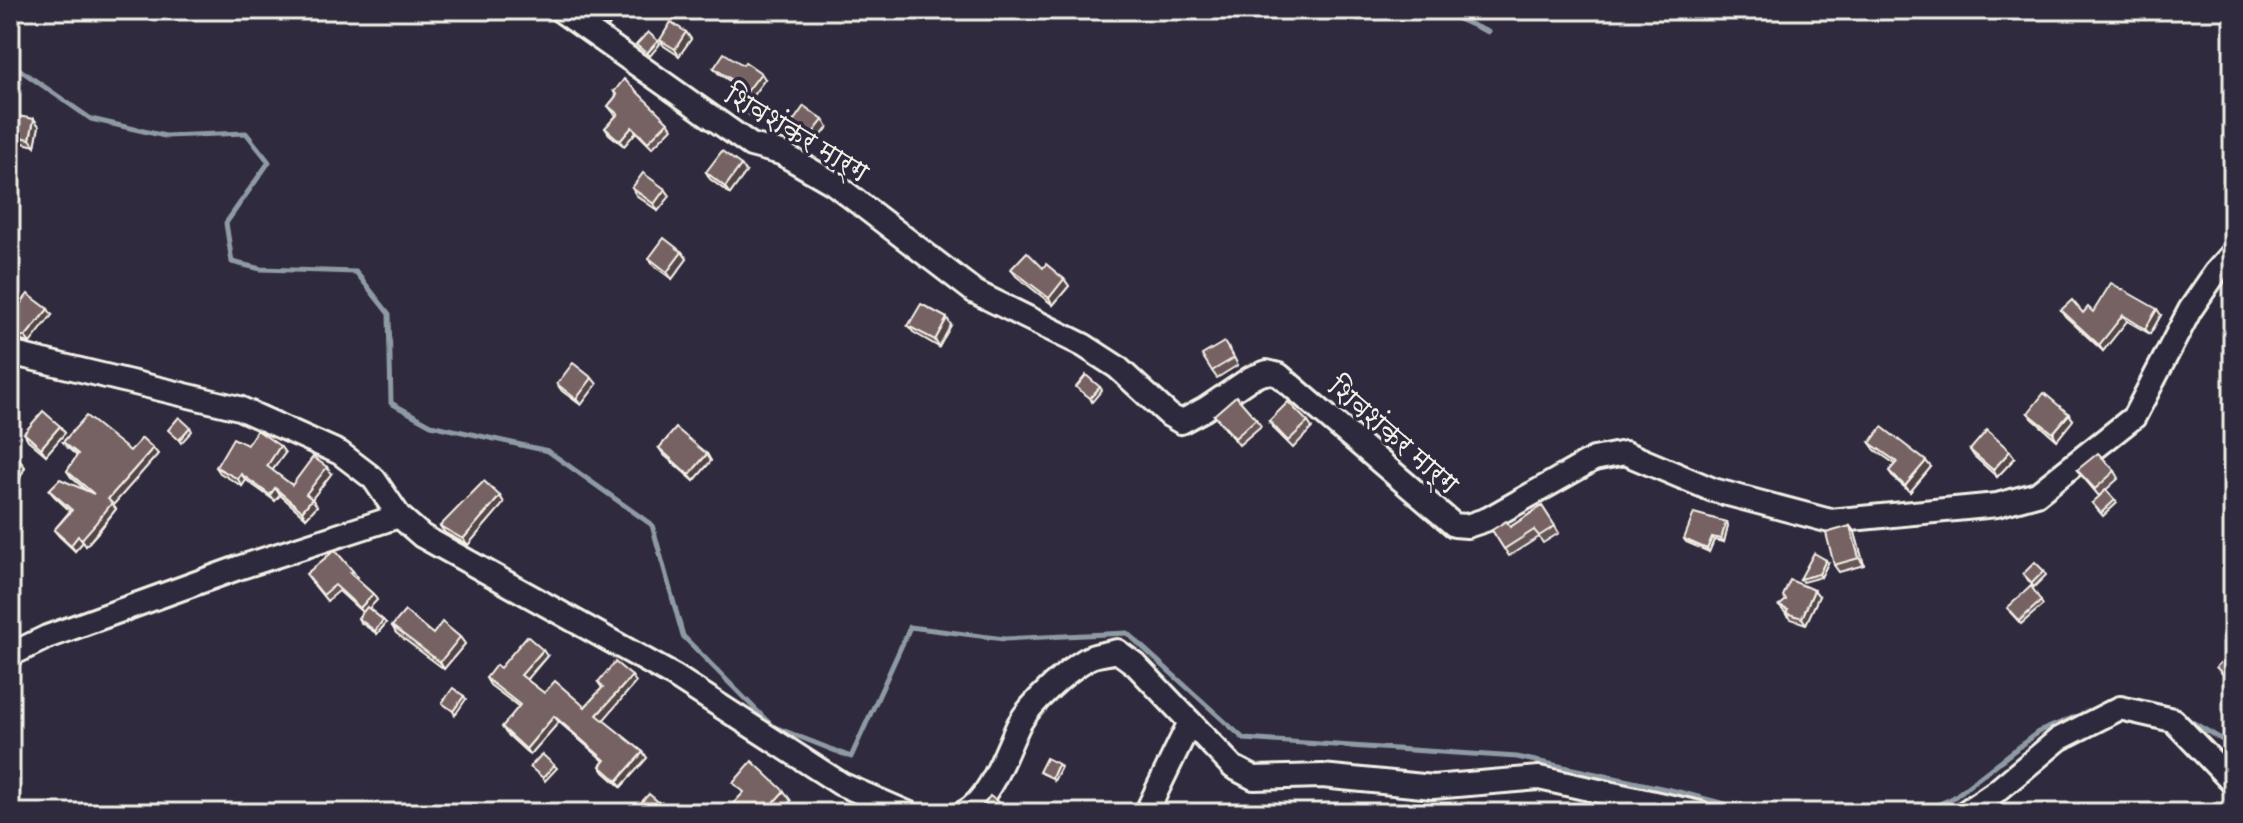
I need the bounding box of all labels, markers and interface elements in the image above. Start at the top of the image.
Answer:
street label: शिवशंकर मार्ग [715,77,876,196]
street label: शिवशंकर मार्ग [1317,369,1467,507]

